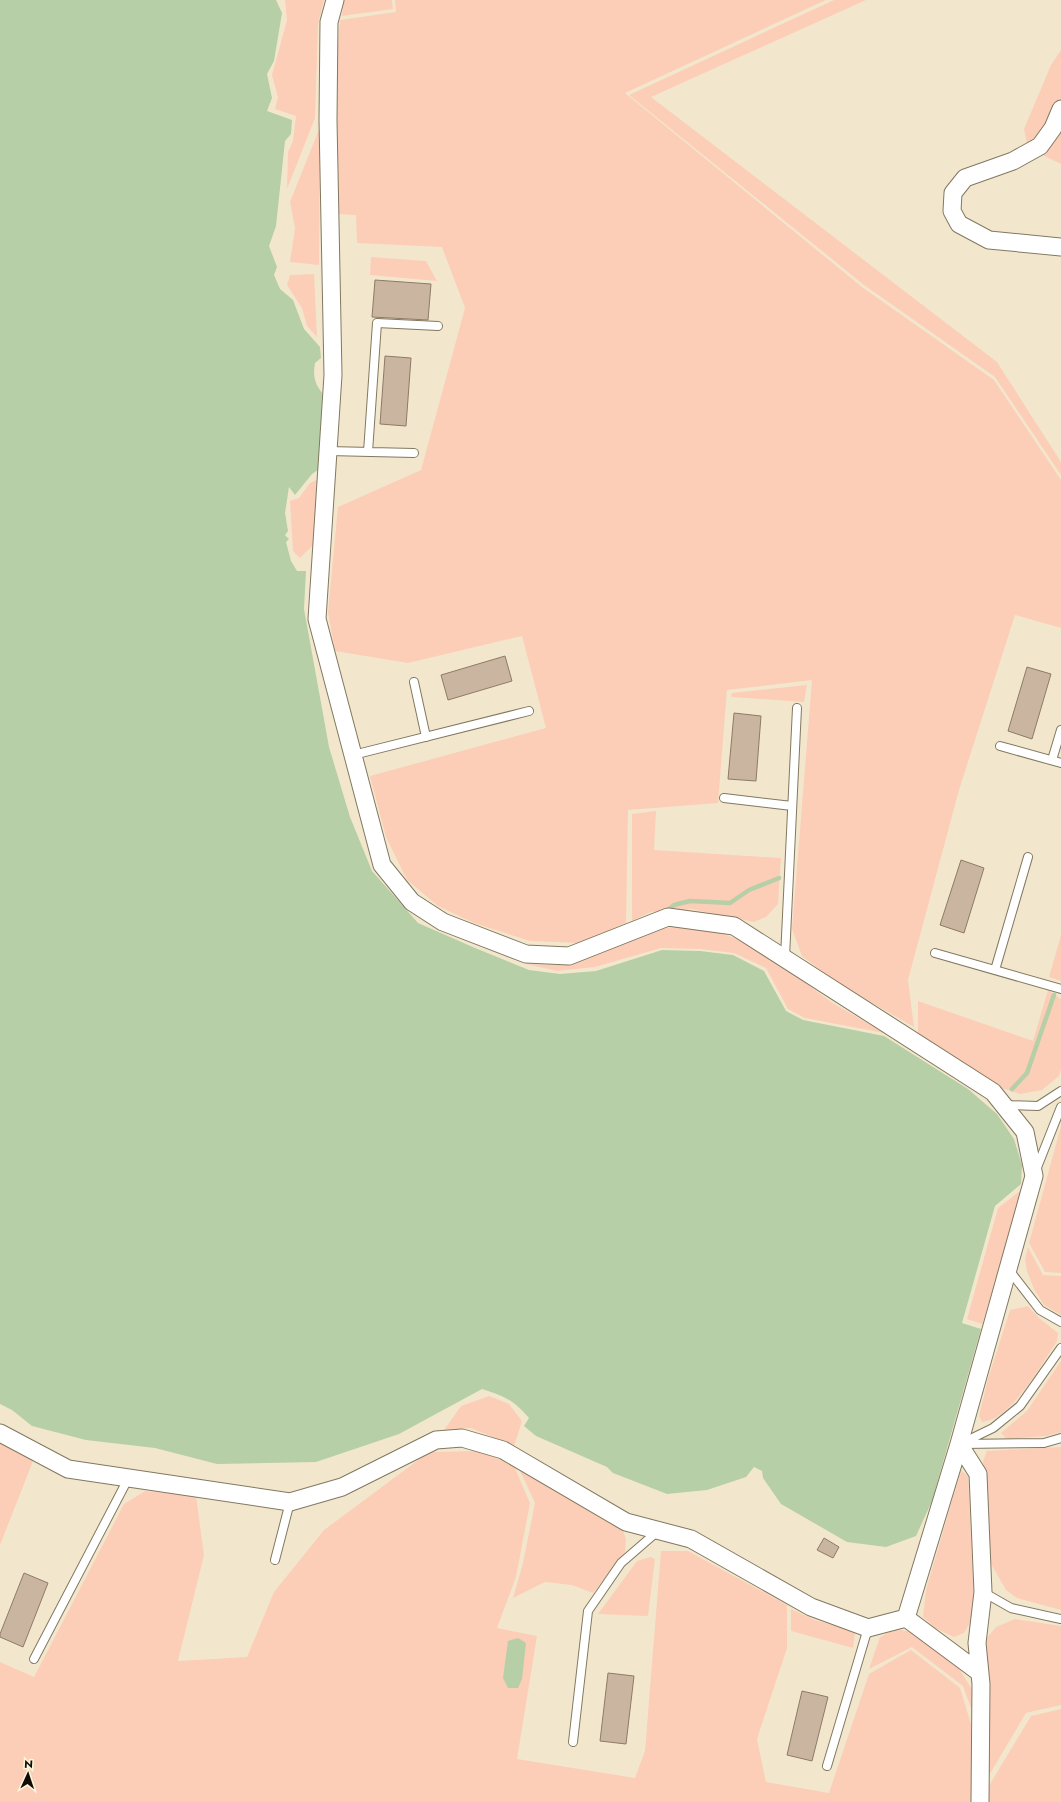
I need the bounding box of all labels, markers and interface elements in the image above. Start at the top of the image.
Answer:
north arrow [8,1754,48,1794]
text: N [24,1756,33,1772]

